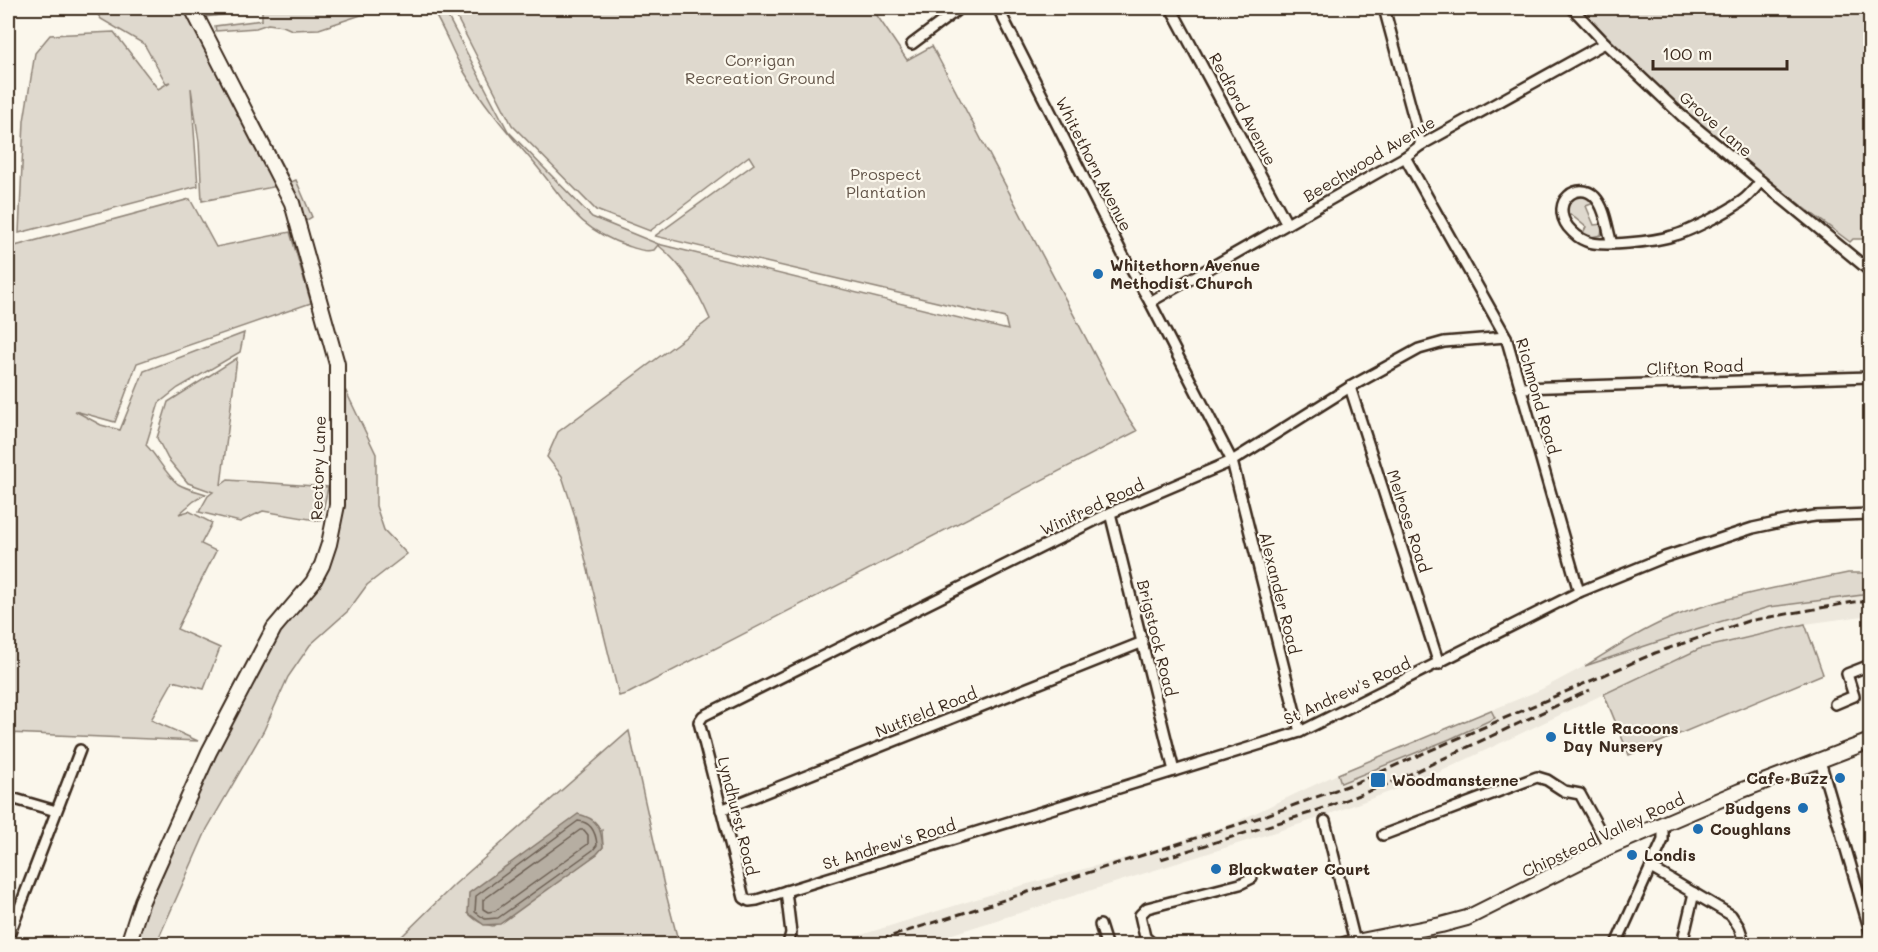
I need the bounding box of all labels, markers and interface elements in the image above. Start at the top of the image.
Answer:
scale bar [1653,33,1786,71]
text: 100 m [1662,41,1712,65]
park label: Corrigan Recreation Ground [685,49,835,88]
street label: Redford Avenue [1205,49,1282,169]
street label: Grove Lane [1675,86,1757,161]
street label: Whitethorn Avenue [1052,93,1137,234]
street label: Beechwood Avenue [1299,111,1439,206]
park label: Prospect Plantation [846,163,926,202]
place label: Whitethorn Avenue Methodist Church [1110,254,1260,293]
marker: Whitethorn Avenue Methodist Church [1091,267,1105,281]
street label: Richmond Road [1512,335,1565,456]
street label: Clifton Road [1646,354,1744,379]
street label: Rectory Lane [305,415,330,521]
street label: Melrose Road [1383,467,1436,575]
street label: Winifred Road [1037,473,1147,540]
street label: Alexander Road [1255,530,1306,656]
street label: Brigstock Road [1133,577,1182,698]
street label: St Andrew's Road [1280,652,1414,729]
street label: Nutfield Road [872,682,980,741]
place label: Little Racoons Day Nursery [1563,717,1679,756]
marker: Little Racoons Day Nursery [1544,730,1558,744]
street label: Lyndhurst Road [714,754,763,877]
place label: Cafe Buzz [1746,767,1828,788]
place label: Woodmansterne [1392,769,1519,790]
marker: Woodmansterne [1369,771,1387,789]
marker: Cafe Buzz [1833,771,1847,785]
street label: Chipstead Valley Road [1518,788,1687,881]
place label: Budgens [1725,797,1791,818]
marker: Budgens [1796,801,1810,815]
street label: St Andrew's Road [820,813,958,874]
place label: Coughlans [1710,818,1791,839]
marker: Coughlans [1691,822,1705,836]
place label: Londis [1644,844,1696,865]
marker: Londis [1625,848,1639,862]
place label: Blackwater Court [1228,858,1370,879]
marker: Blackwater Court [1209,862,1223,876]

